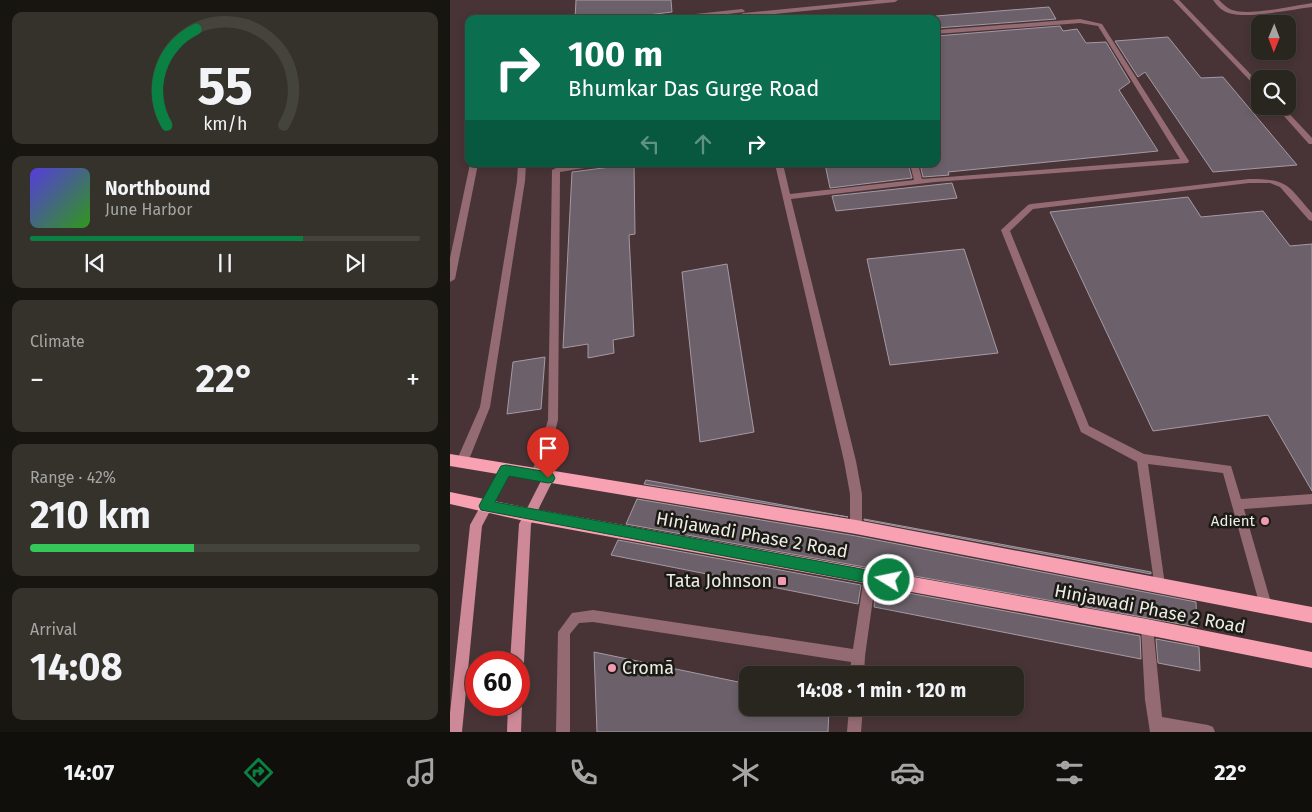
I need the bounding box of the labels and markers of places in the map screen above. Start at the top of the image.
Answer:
pin [527,427,569,478]
place label: Adient [1211,512,1256,530]
marker: Adient [1259,515,1271,527]
place label: Tata Johnson [666,570,772,592]
marker: Tata Johnson [776,575,788,587]
place label: Cromā [622,657,674,679]
marker: Cromā [606,662,618,674]

